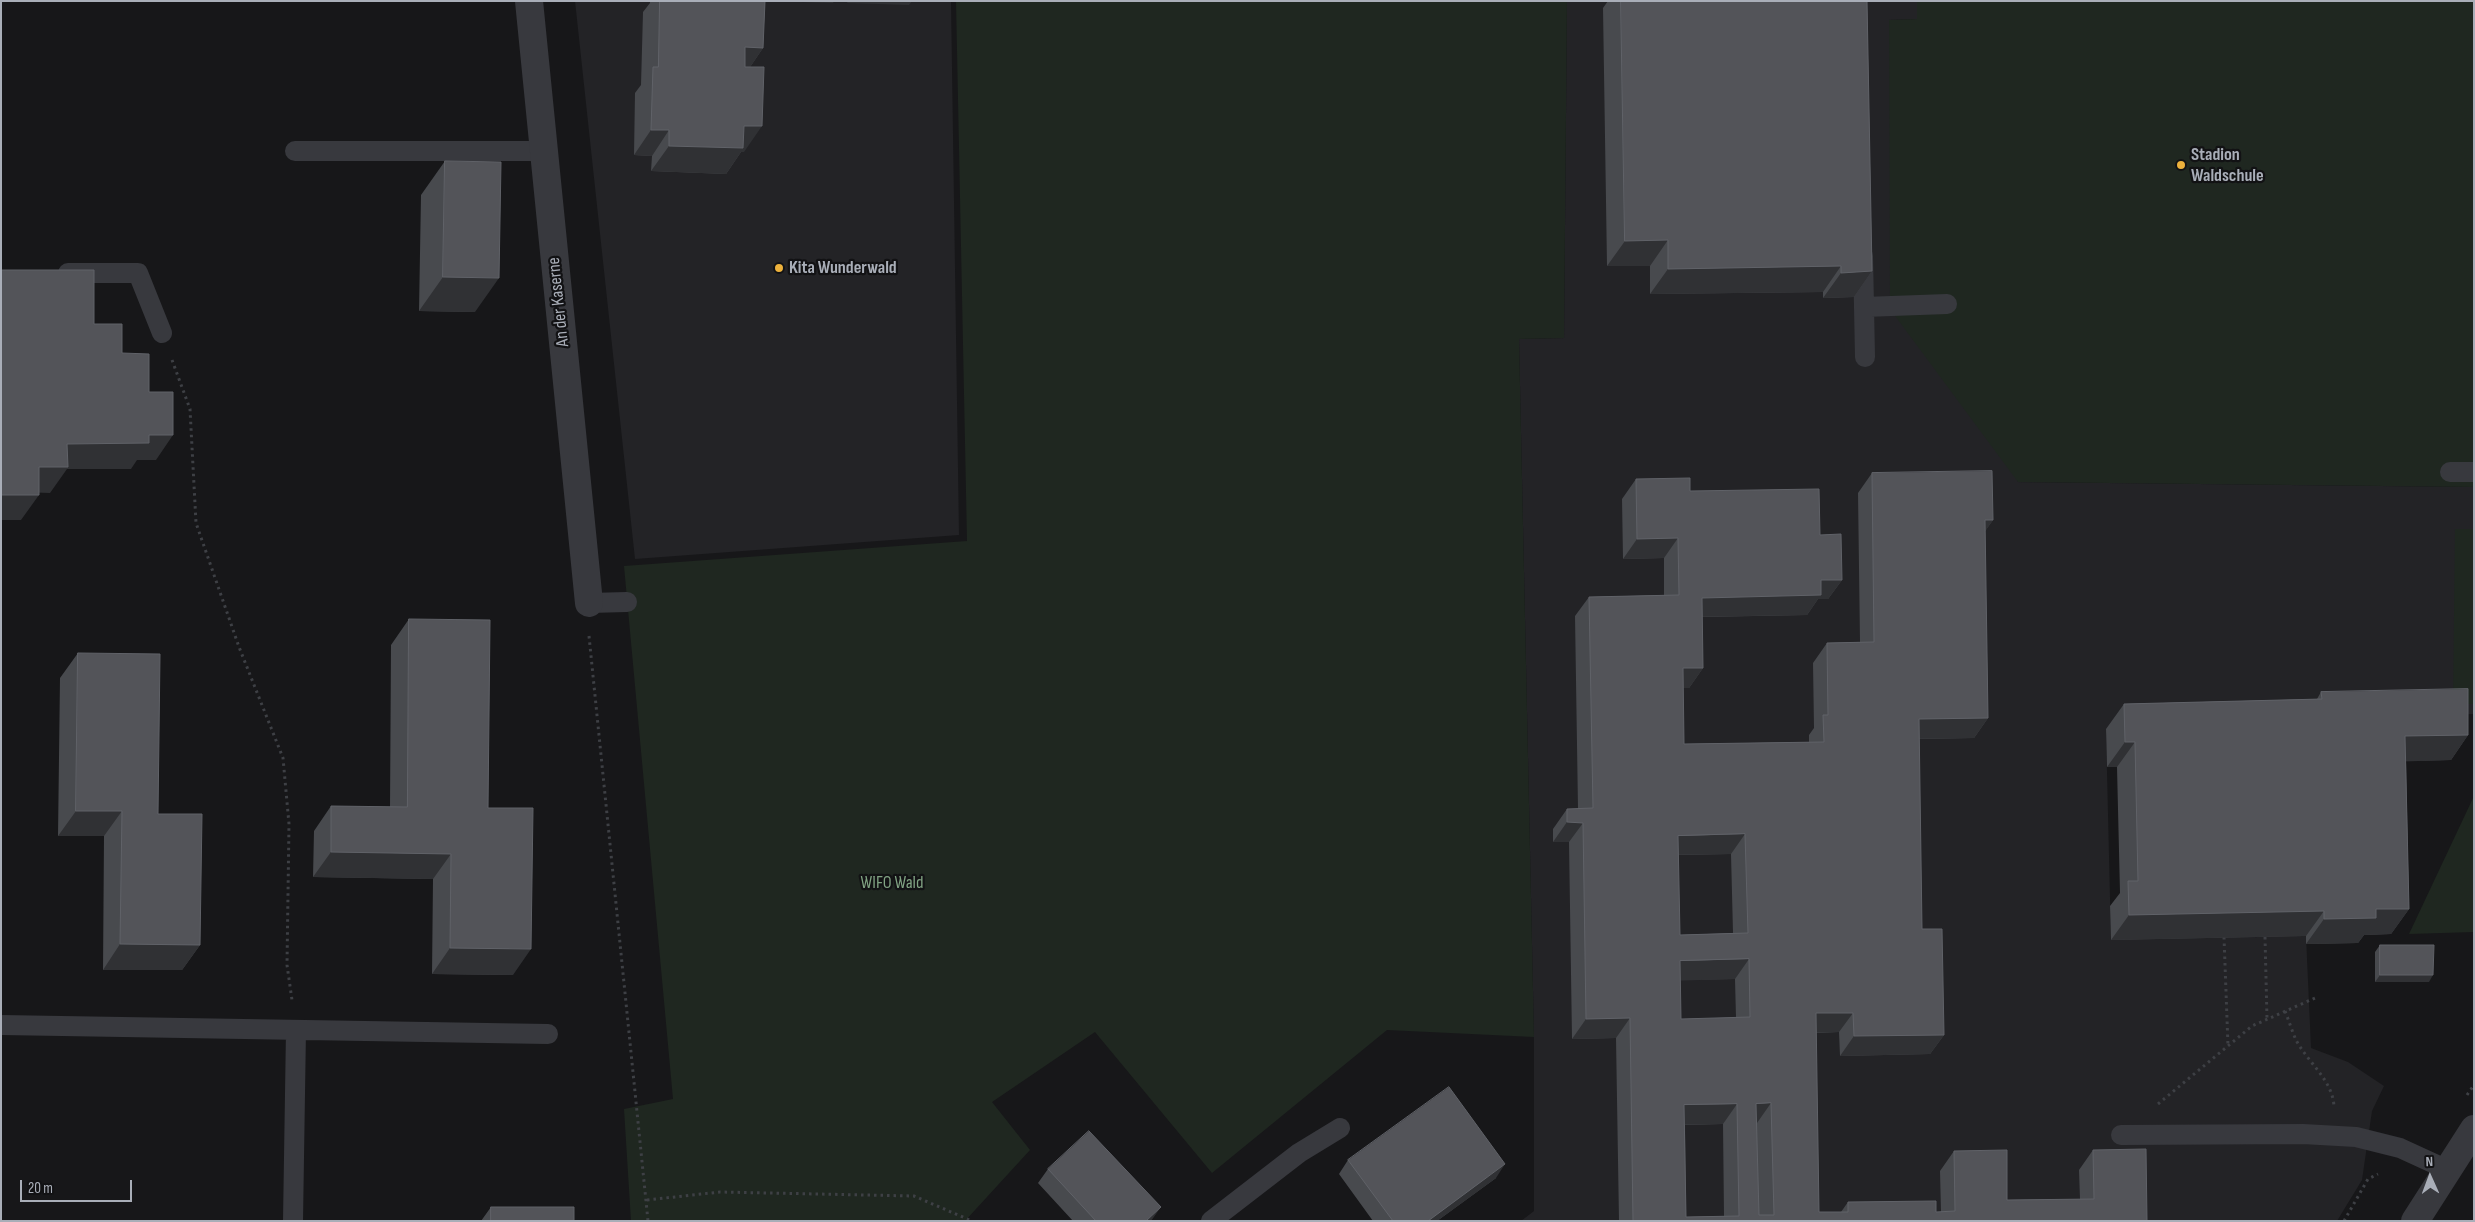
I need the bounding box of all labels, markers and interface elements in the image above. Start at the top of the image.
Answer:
place label: Stadion Waldschule [2191,144,2264,186]
marker: Stadion Waldschule [2175,159,2187,171]
street label: An der Kaserne [544,256,574,348]
place label: Kita Wunderwald [789,257,897,279]
marker: Kita Wunderwald [773,262,785,274]
park label: WIFO Wald [861,872,923,894]
north arrow [2405,1152,2455,1202]
text: N [2425,1153,2433,1170]
scale bar [22,1170,135,1202]
text: 20 m [28,1179,53,1198]

